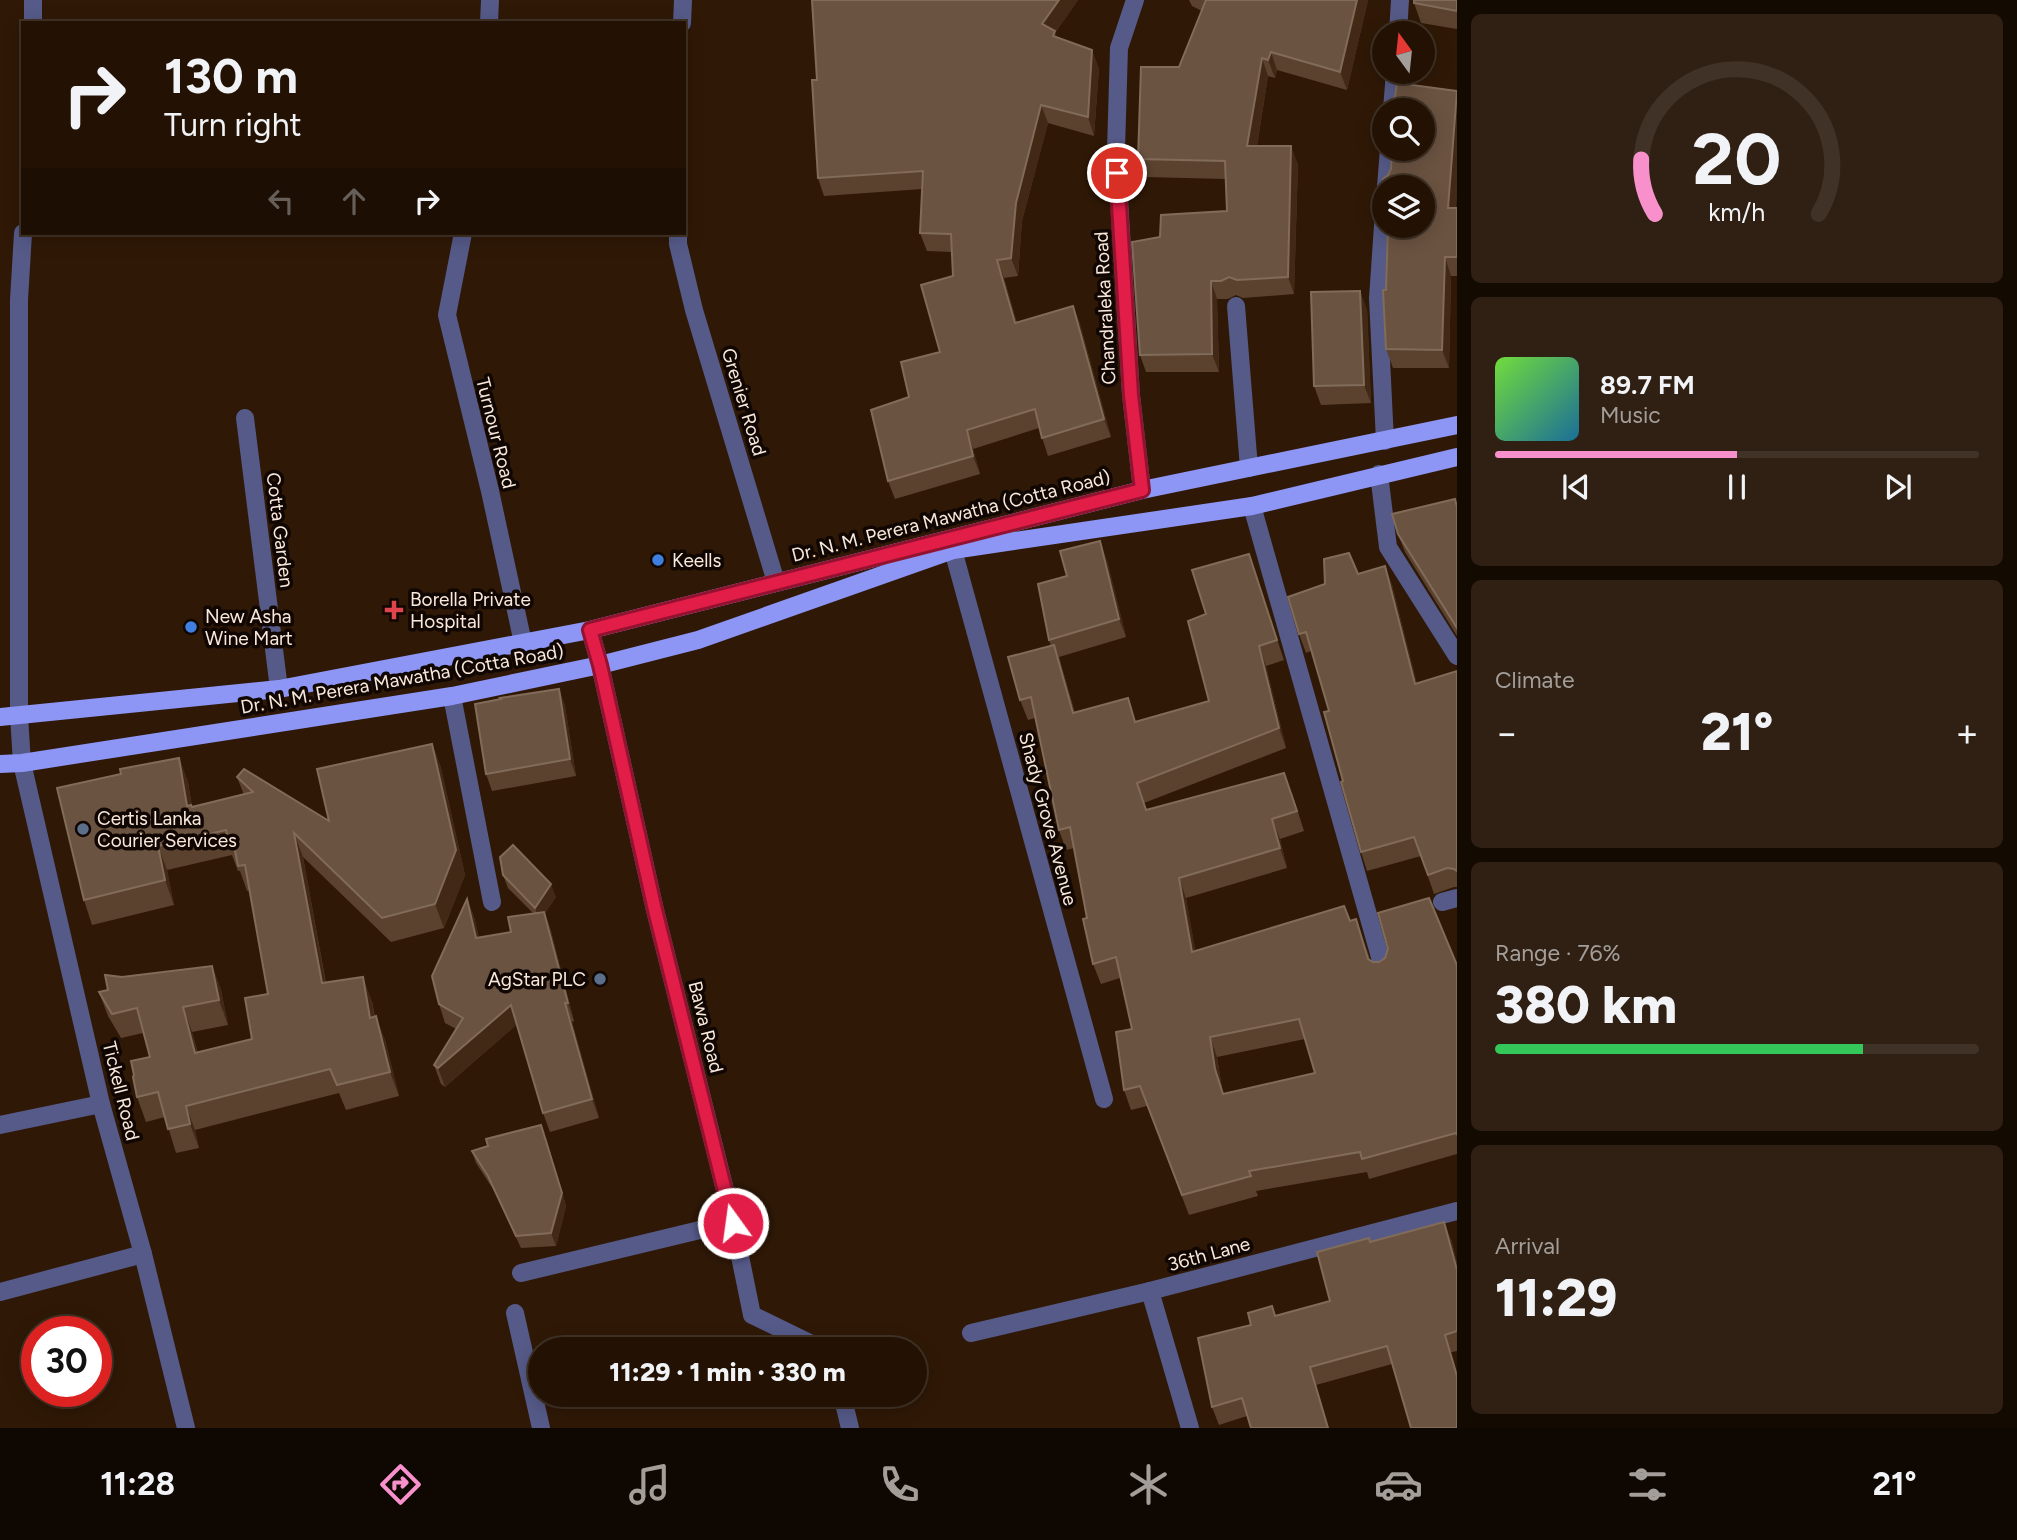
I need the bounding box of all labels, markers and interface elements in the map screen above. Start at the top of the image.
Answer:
north arrow [1372,21,1435,84]
map controls [1372,21,1435,238]
text: 130 m [164,46,298,105]
icon: right [49,49,140,140]
button: search [1372,98,1435,161]
text: Turn right [164,106,302,144]
text: 20 [1692,116,1782,203]
pin [1087,143,1147,203]
icon: arrive [1098,154,1136,192]
button: layers [1372,175,1435,238]
icon: left [262,182,300,220]
icon: ahead [335,182,373,220]
icon: right [408,182,446,220]
text: km/h [1708,197,1766,227]
street label: Chandraleka Road [1089,231,1121,385]
street label: Grenier Road [717,345,771,459]
text: 89.7 FM [1600,369,1695,401]
street label: Turnour Road [471,375,521,491]
text: Music [1600,401,1661,429]
street label: Dr. N. M. Perera Mawatha (Cotta Road) [789,465,1113,567]
icon: previous [1557,468,1595,506]
icon: pause [1718,468,1756,506]
icon: next [1879,468,1917,506]
street label: Cotta Garden [262,471,298,589]
place label: Keells [672,549,722,572]
marker: Keells [650,552,666,568]
place label: Borella Private Hospital [410,588,531,633]
marker: Borella Private Hospital [384,600,404,620]
place label: New Asha Wine Mart [205,605,293,650]
marker: New Asha Wine Mart [183,619,199,635]
street label: Dr. N. M. Perera Mawatha (Cotta Road) [239,639,565,719]
text: Climate [1495,666,1574,694]
text: 21° [1701,701,1773,763]
text: − [1495,710,1519,756]
text: + [1955,710,1979,756]
street label: Shady Grove Avenue [1014,730,1082,908]
place label: Certis Lanka Courier Services [97,807,237,852]
marker: Certis Lanka Courier Services [75,821,91,837]
text: Range · 76% [1495,939,1621,967]
place label: AgStar PLC [488,968,586,991]
marker: AgStar PLC [592,971,608,987]
text: 380 km [1495,974,1677,1036]
street label: Bawa Road [683,979,729,1075]
street label: Tickell Road [98,1039,144,1143]
position arrow [696,1186,770,1260]
street label: 36th Lane [1165,1232,1253,1276]
text: Arrival [1495,1232,1560,1260]
text: 11:29 [1495,1267,1617,1329]
speed limit sign: 30 [21,1316,112,1407]
text: 11:29 · 1 min · 330 m [609,1356,846,1388]
icon: directions [376,1460,425,1509]
icon: music [625,1460,674,1509]
icon: phone [875,1460,924,1509]
icon: climate [1124,1460,1173,1509]
icon: car [1374,1460,1423,1509]
icon: filters [1623,1460,1672,1509]
text: 11:28 [100,1465,175,1503]
text: 21° [1873,1465,1917,1503]

